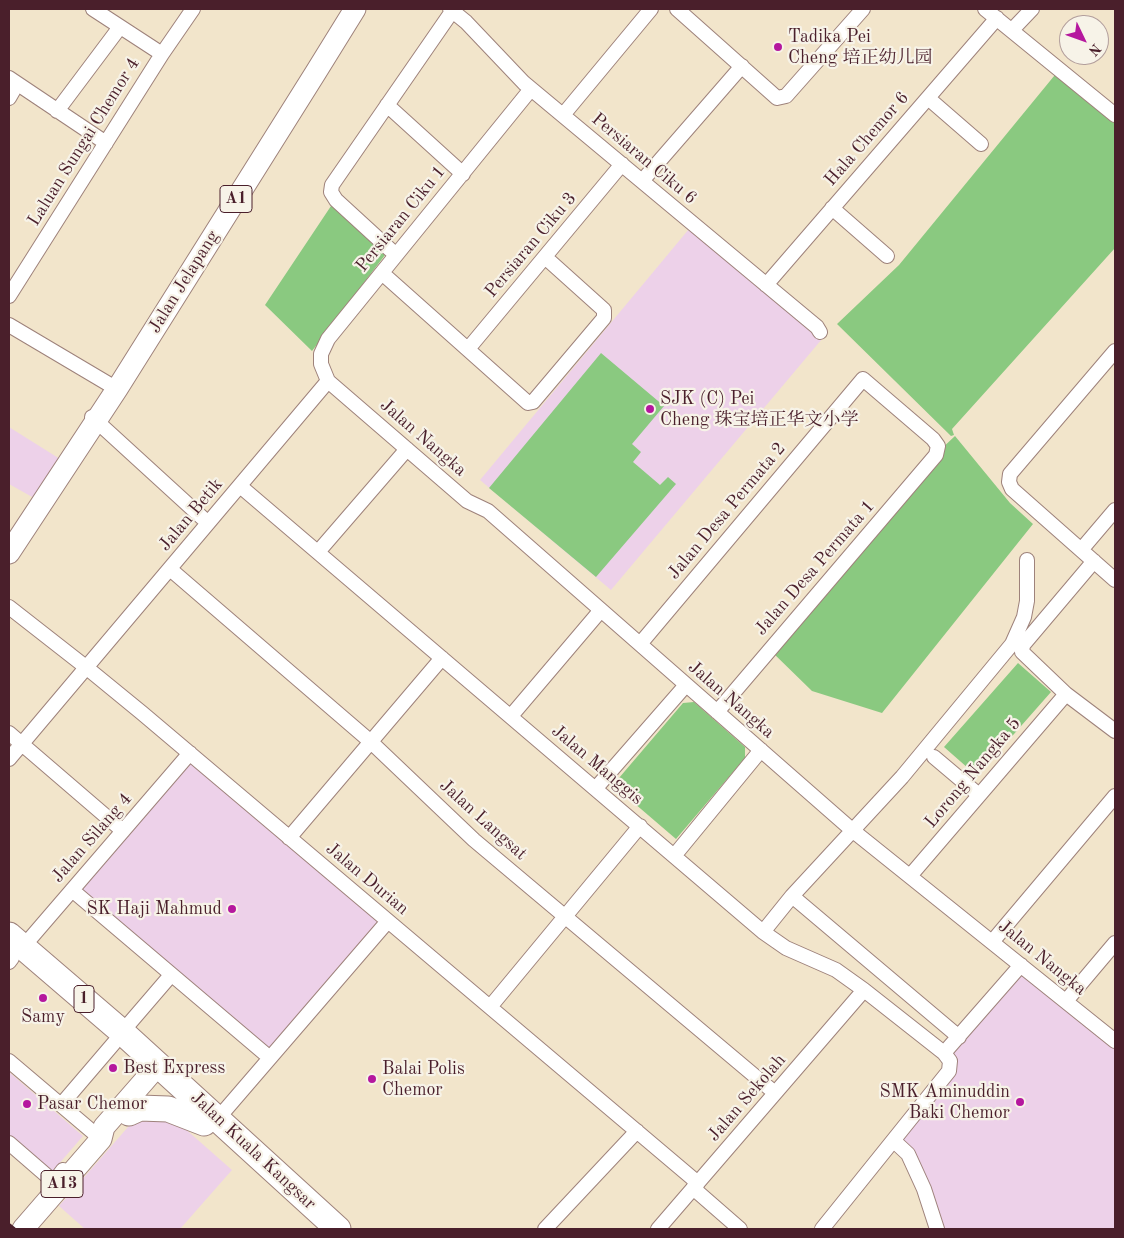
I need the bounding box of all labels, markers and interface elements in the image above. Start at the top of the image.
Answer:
north arrow [1059,15,1109,65]
place label: Tadika Pei Cheng 培正幼儿园 [788,26,933,68]
marker: Tadika Pei Cheng 培正幼儿园 [772,41,784,53]
text: N [1086,41,1103,58]
street label: Laluan Sungai Chemor 4 [23,54,145,230]
street label: Hala Chemor 6 [820,87,914,191]
street label: Persiaran Ciku 6 [587,109,701,209]
street label: Persiaran Ciku 1 [351,161,451,277]
road number: A1 [220,185,252,212]
street label: Persiaran Ciku 3 [481,188,581,302]
street label: Jalan Jelapang [144,227,224,337]
place label: SJK (C) Pei Cheng 珠宝培正华文小学 [660,388,859,430]
street label: Jalan Nangka [375,395,471,481]
marker: SJK (C) Pei Cheng 珠宝培正华文小学 [644,403,656,415]
street label: Jalan Desa Permata 2 [663,438,791,584]
street label: Jalan Betik [154,474,228,556]
street label: Jalan Desa Permata 1 [750,496,880,640]
street label: Jalan Nangka [683,657,779,743]
street label: Lorong Nangka 5 [920,713,1026,833]
street label: Jalan Manggis [547,720,647,810]
street label: Jalan Langsat [435,775,531,865]
street label: Jalan Silang 4 [47,789,137,887]
street label: Jalan Durian [321,838,413,920]
place label: SK Haji Mahmud [86,898,222,920]
marker: SK Haji Mahmud [226,903,238,915]
street label: Jalan Nangka [993,916,1091,1000]
road number: 1 [74,986,94,1012]
marker: Samy [37,992,49,1004]
place label: Samy [21,1006,65,1028]
street label: Jalan Sekolah [703,1050,791,1146]
place label: Best Express [123,1057,225,1079]
place label: Balai Polis Chemor [382,1058,465,1100]
marker: Best Express [107,1062,119,1074]
marker: Balai Polis Chemor [366,1073,378,1085]
place label: SMK Aminuddin Baki Chemor [880,1081,1010,1124]
street label: Jalan Kuala Kangsar [186,1087,320,1215]
place label: Pasar Chemor [37,1093,147,1115]
marker: SMK Aminuddin Baki Chemor [1014,1096,1026,1108]
marker: Pasar Chemor [21,1098,33,1110]
road number: A13 [41,1170,83,1198]

